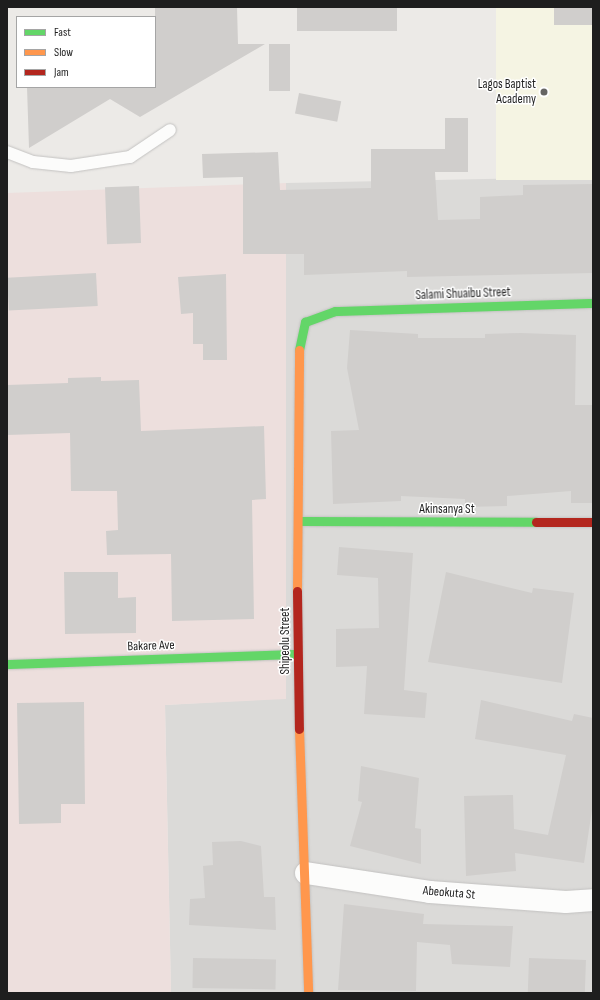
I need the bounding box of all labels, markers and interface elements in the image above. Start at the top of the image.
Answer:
legend [16,16,156,88]
text: Fast [54,25,71,40]
text: Slow [54,45,73,60]
text: Jam [54,65,69,80]
place label: Lagos Baptist Academy [478,77,536,108]
marker: Lagos Baptist Academy [539,87,549,97]
street label: Salami Shuaibu Street [415,285,511,303]
street label: Akinsanya St [419,501,475,517]
street label: Shipeolu Street [277,608,293,674]
street label: Bakare Ave [127,637,175,655]
street label: Abeokuta St [422,883,476,903]

